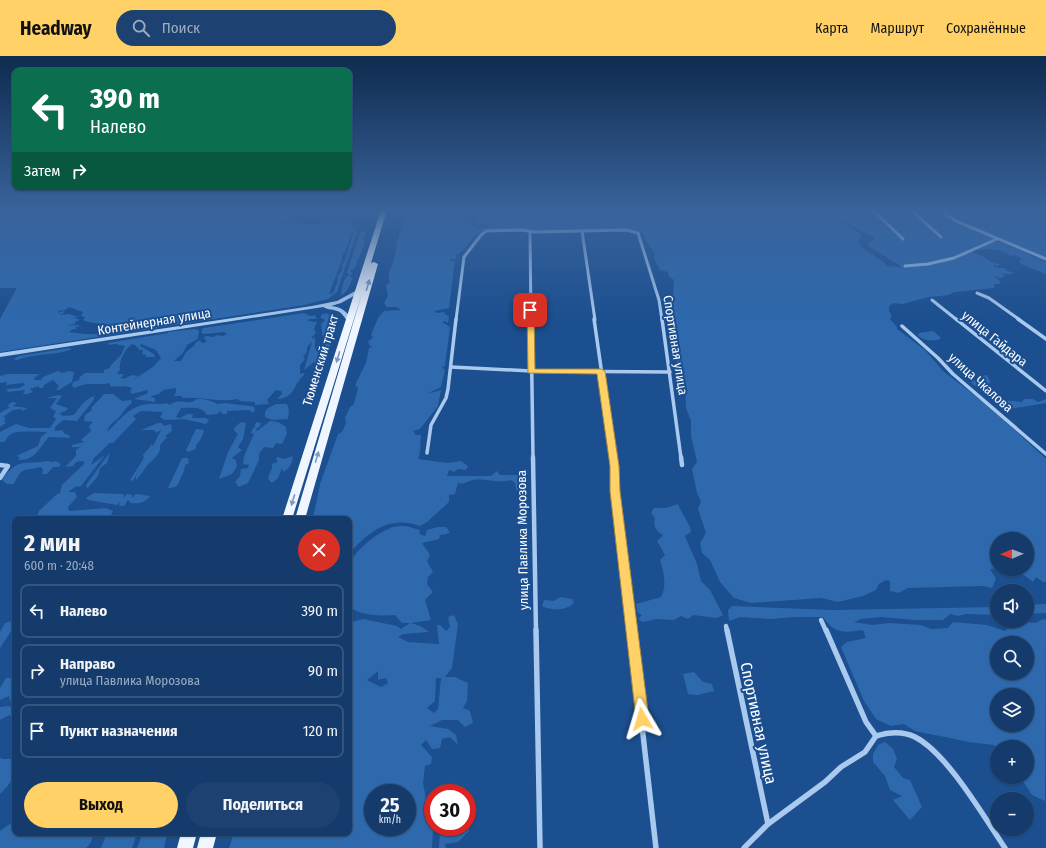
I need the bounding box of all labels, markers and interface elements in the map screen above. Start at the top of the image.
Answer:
search box [116,10,396,46]
text: Headway [20,17,92,40]
icon: search [130,17,152,39]
text: Поиск [162,19,200,37]
text: Карта [815,20,848,37]
text: Маршрут [870,20,924,37]
text: Сохранённые [946,20,1026,37]
text: 390 m [90,82,160,115]
icon: left [24,84,76,136]
text: Налево [90,116,146,138]
icon: right [68,160,90,182]
text: Затем [24,162,60,180]
one-way arrow [365,278,371,290]
pin [513,293,547,327]
street label: Спортивная улица [660,294,691,396]
icon: arrive [519,299,541,321]
street label: Контейнерная улица [96,305,212,338]
street label: улица Гайдара [959,307,1030,369]
street label: Тюменский тракт [299,312,342,408]
street label: улица Чкалова [945,350,1016,415]
one-way arrow [335,352,341,364]
one-way arrow [314,451,320,463]
street label: улица Павлика Морозова [514,470,531,610]
one-way arrow [290,494,296,506]
text: 2 мин [24,529,80,557]
button: close [298,529,340,571]
north arrow [990,532,1034,576]
map controls [990,532,1034,836]
text: 600 m · 20:48 [24,558,94,573]
button: sound [990,584,1034,628]
icon: left [26,600,48,622]
text: Налево [60,602,107,620]
text: 390 m [301,602,338,620]
button: search [990,636,1034,680]
text: Направо [60,655,115,673]
icon: right [26,660,48,682]
street label: Спортивная улица [736,660,781,786]
text: 90 m [308,662,338,680]
text: улица Павлика Морозова [60,673,200,688]
button: layers [990,688,1034,732]
position arrow [621,698,663,740]
icon: arrive [26,720,48,742]
text: Пункт назначения [60,722,178,740]
text: 120 m [303,722,338,740]
button: + [990,740,1034,784]
button: Выход [24,782,178,828]
button: Поделиться [186,782,340,828]
speed limit sign: 30 [424,784,476,836]
button: − [990,792,1034,836]
text: 25 [380,793,400,817]
text: km/h [379,814,401,826]

